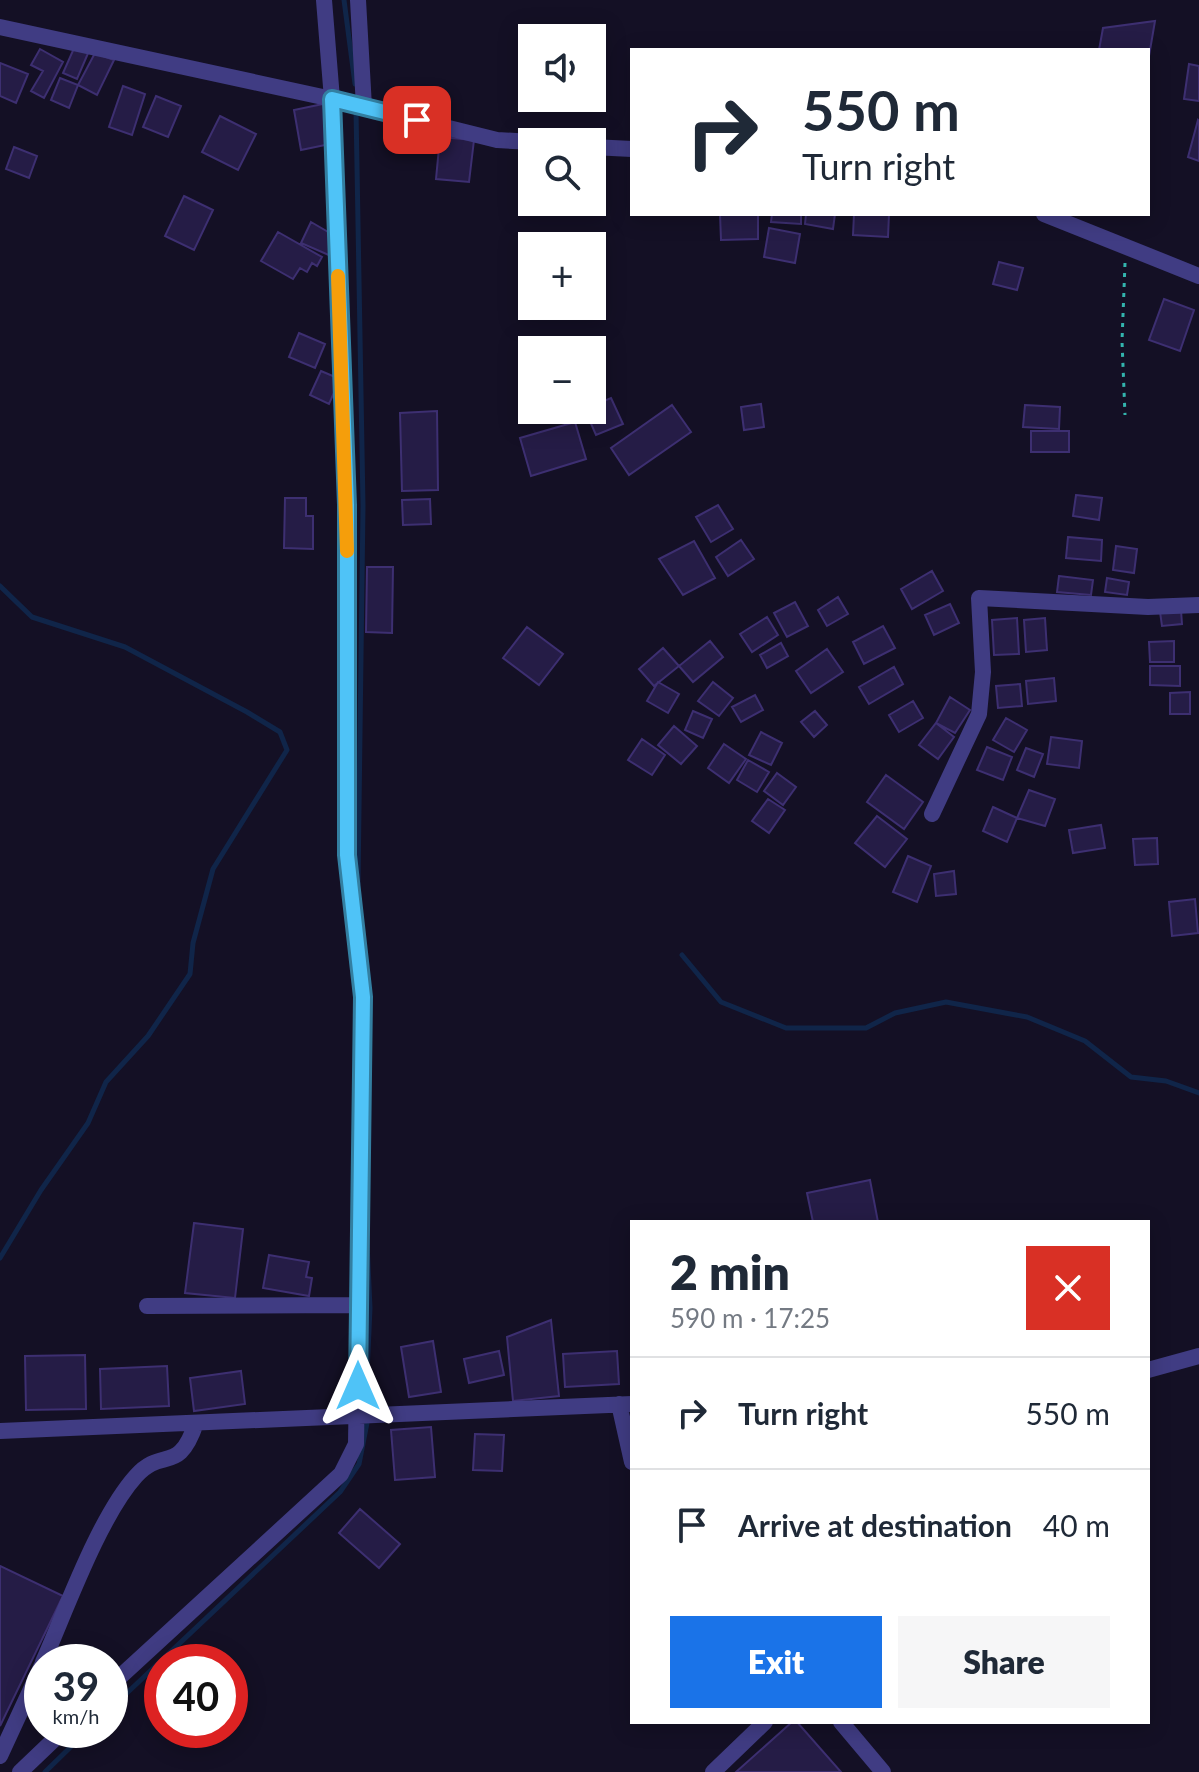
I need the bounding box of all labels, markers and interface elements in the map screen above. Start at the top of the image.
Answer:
map controls [518,24,606,424]
button: sound [518,24,606,112]
text: 550 m [802,76,960,143]
icon: right [670,80,774,184]
pin [383,86,451,154]
icon: arrive [395,98,439,142]
button: search [518,128,606,216]
text: Turn right [802,144,955,188]
button: + [518,232,606,320]
button: − [518,336,606,424]
text: 2 min [670,1243,790,1300]
button: close [1026,1246,1110,1330]
text: 590 m · 17:25 [670,1302,830,1334]
position arrow [316,1344,400,1428]
icon: right [670,1391,714,1435]
text: Turn right [738,1395,868,1431]
text: 550 m [1025,1395,1110,1431]
icon: arrive [670,1503,714,1547]
text: Arrive at destination [738,1507,1012,1543]
text: 40 m [1043,1507,1110,1543]
button: Exit [670,1616,882,1708]
button: Share [898,1616,1110,1708]
speed limit sign: 40 [144,1644,248,1748]
text: 39 [53,1662,99,1710]
text: km/h [53,1704,99,1728]

